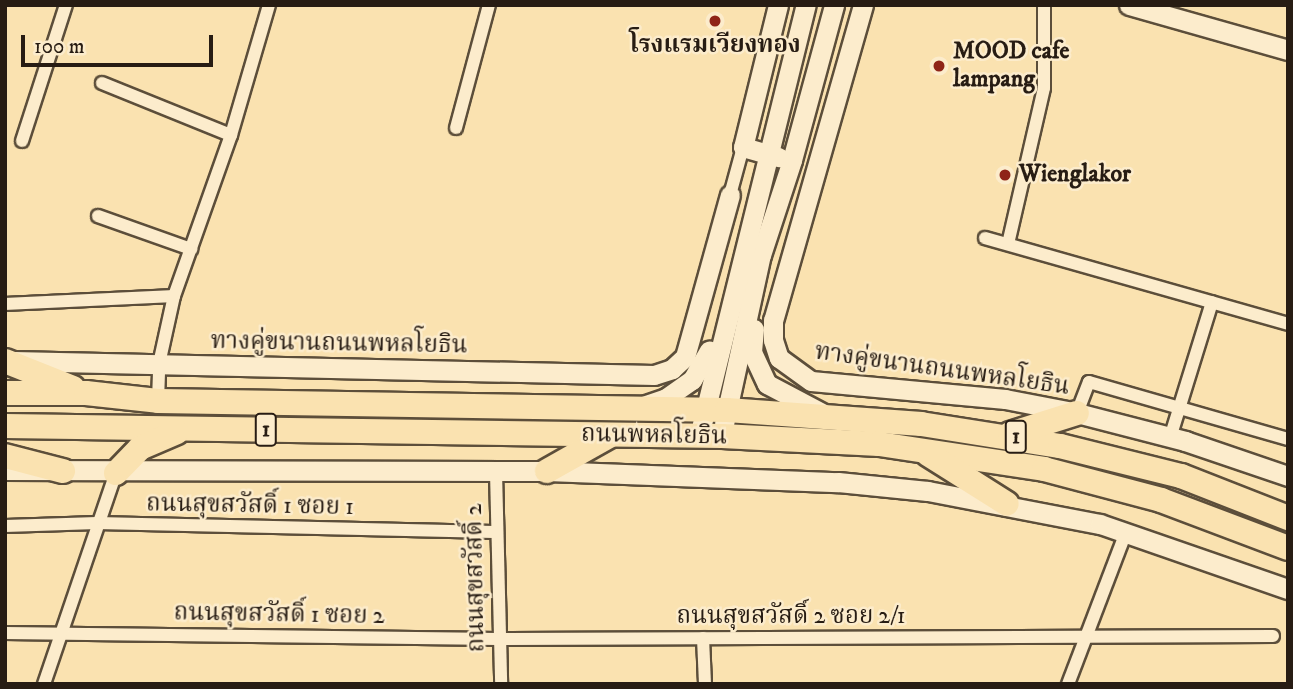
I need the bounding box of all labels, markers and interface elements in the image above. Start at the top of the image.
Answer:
marker: โรงแรมเวียงทอง [707,13,723,29]
scale bar [24,21,217,65]
place label: โรงแรมเวียงทอง [629,32,801,60]
text: 100 m [34,34,85,60]
place label: MOOD cafe lampang [953,38,1070,94]
marker: MOOD cafe lampang [931,58,947,74]
place label: Wienglakor [1019,161,1131,189]
marker: Wienglakor [997,167,1013,183]
street label: ทางคู่ขนานถนนพหลโยธิน [210,327,468,361]
street label: ทางคู่ขนานถนนพหลโยธิน [813,338,1071,402]
road number: 1 [254,410,278,450]
road number: 1 [1004,418,1028,457]
street label: ถนนพหลโยธิน [581,420,727,452]
street label: ถนนสุขสวัสดิ์ 1 ซอย 1 [146,490,354,522]
street label: ถนนสุขสวัสดิ์ 2 [460,503,492,653]
street label: ถนนสุขสวัสดิ์ 1 ซอย 2 [173,599,385,631]
street label: ถนนสุขสวัสดิ์ 2 ซอย 2/1 [677,603,905,631]

